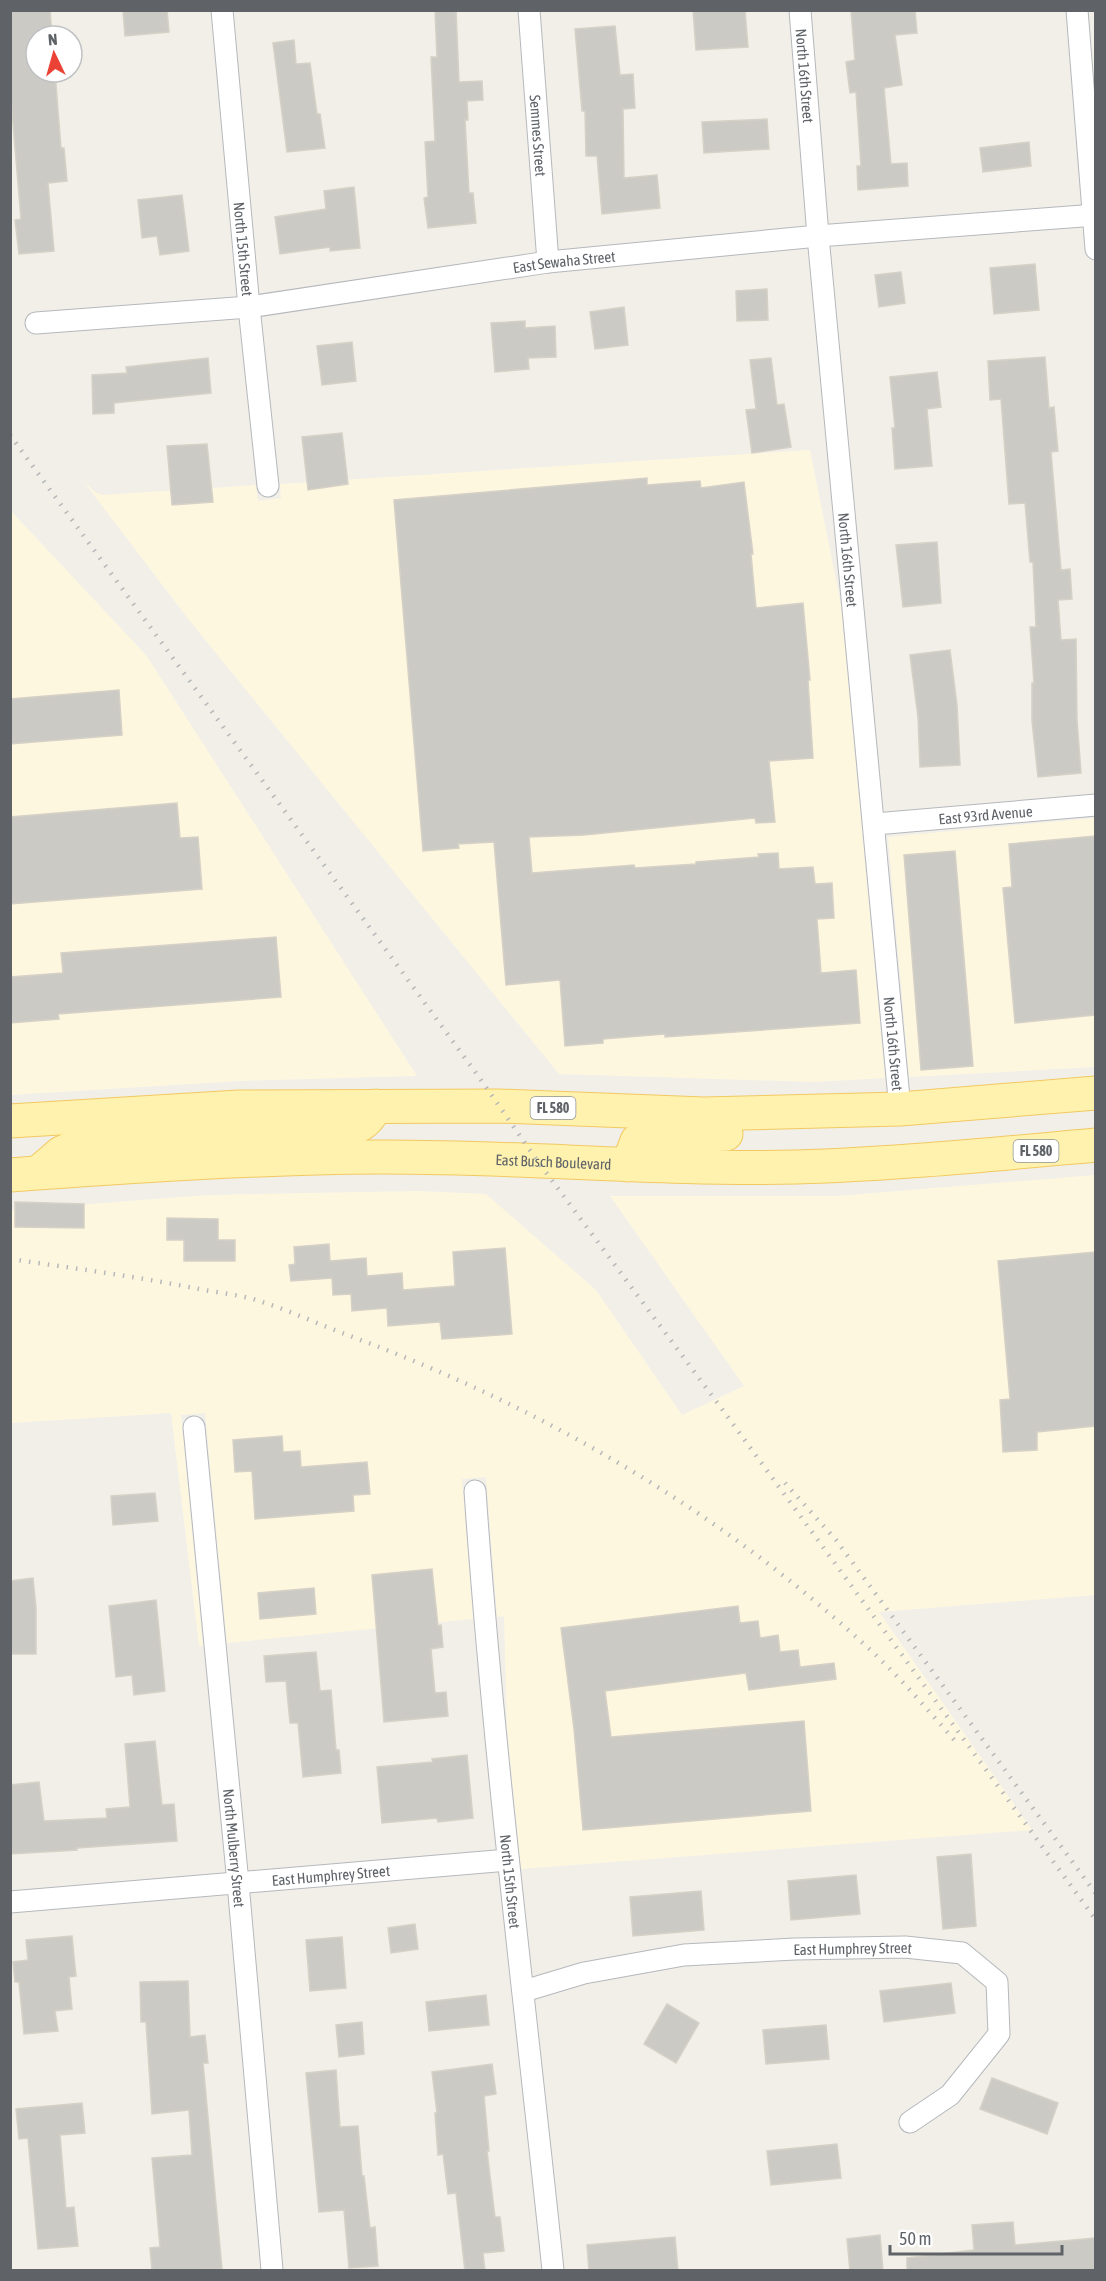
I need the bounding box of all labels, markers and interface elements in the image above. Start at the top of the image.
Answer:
north arrow [24,24,84,84]
street label: North 16th Street [793,28,817,124]
text: N [47,30,58,48]
street label: Semmes Street [527,94,550,177]
street label: North 15th Street [231,201,256,297]
street label: East Sewaha Street [512,247,616,276]
street label: North 16th Street [836,512,861,608]
street label: East 93rd Avenue [938,802,1034,827]
street label: North 16th Street [881,996,907,1092]
road number: FL 580 [530,1097,576,1119]
road number: FL 580 [1014,1140,1058,1162]
street label: East Busch Boulevard [495,1151,612,1172]
street label: North Mulberry Street [220,1788,249,1908]
street label: North 15th Street [497,1833,524,1929]
street label: East Humphrey Street [271,1861,391,1888]
street label: East Humphrey Street [793,1938,913,1958]
scale bar [890,2218,1062,2256]
text: 50 m [899,2228,931,2249]

